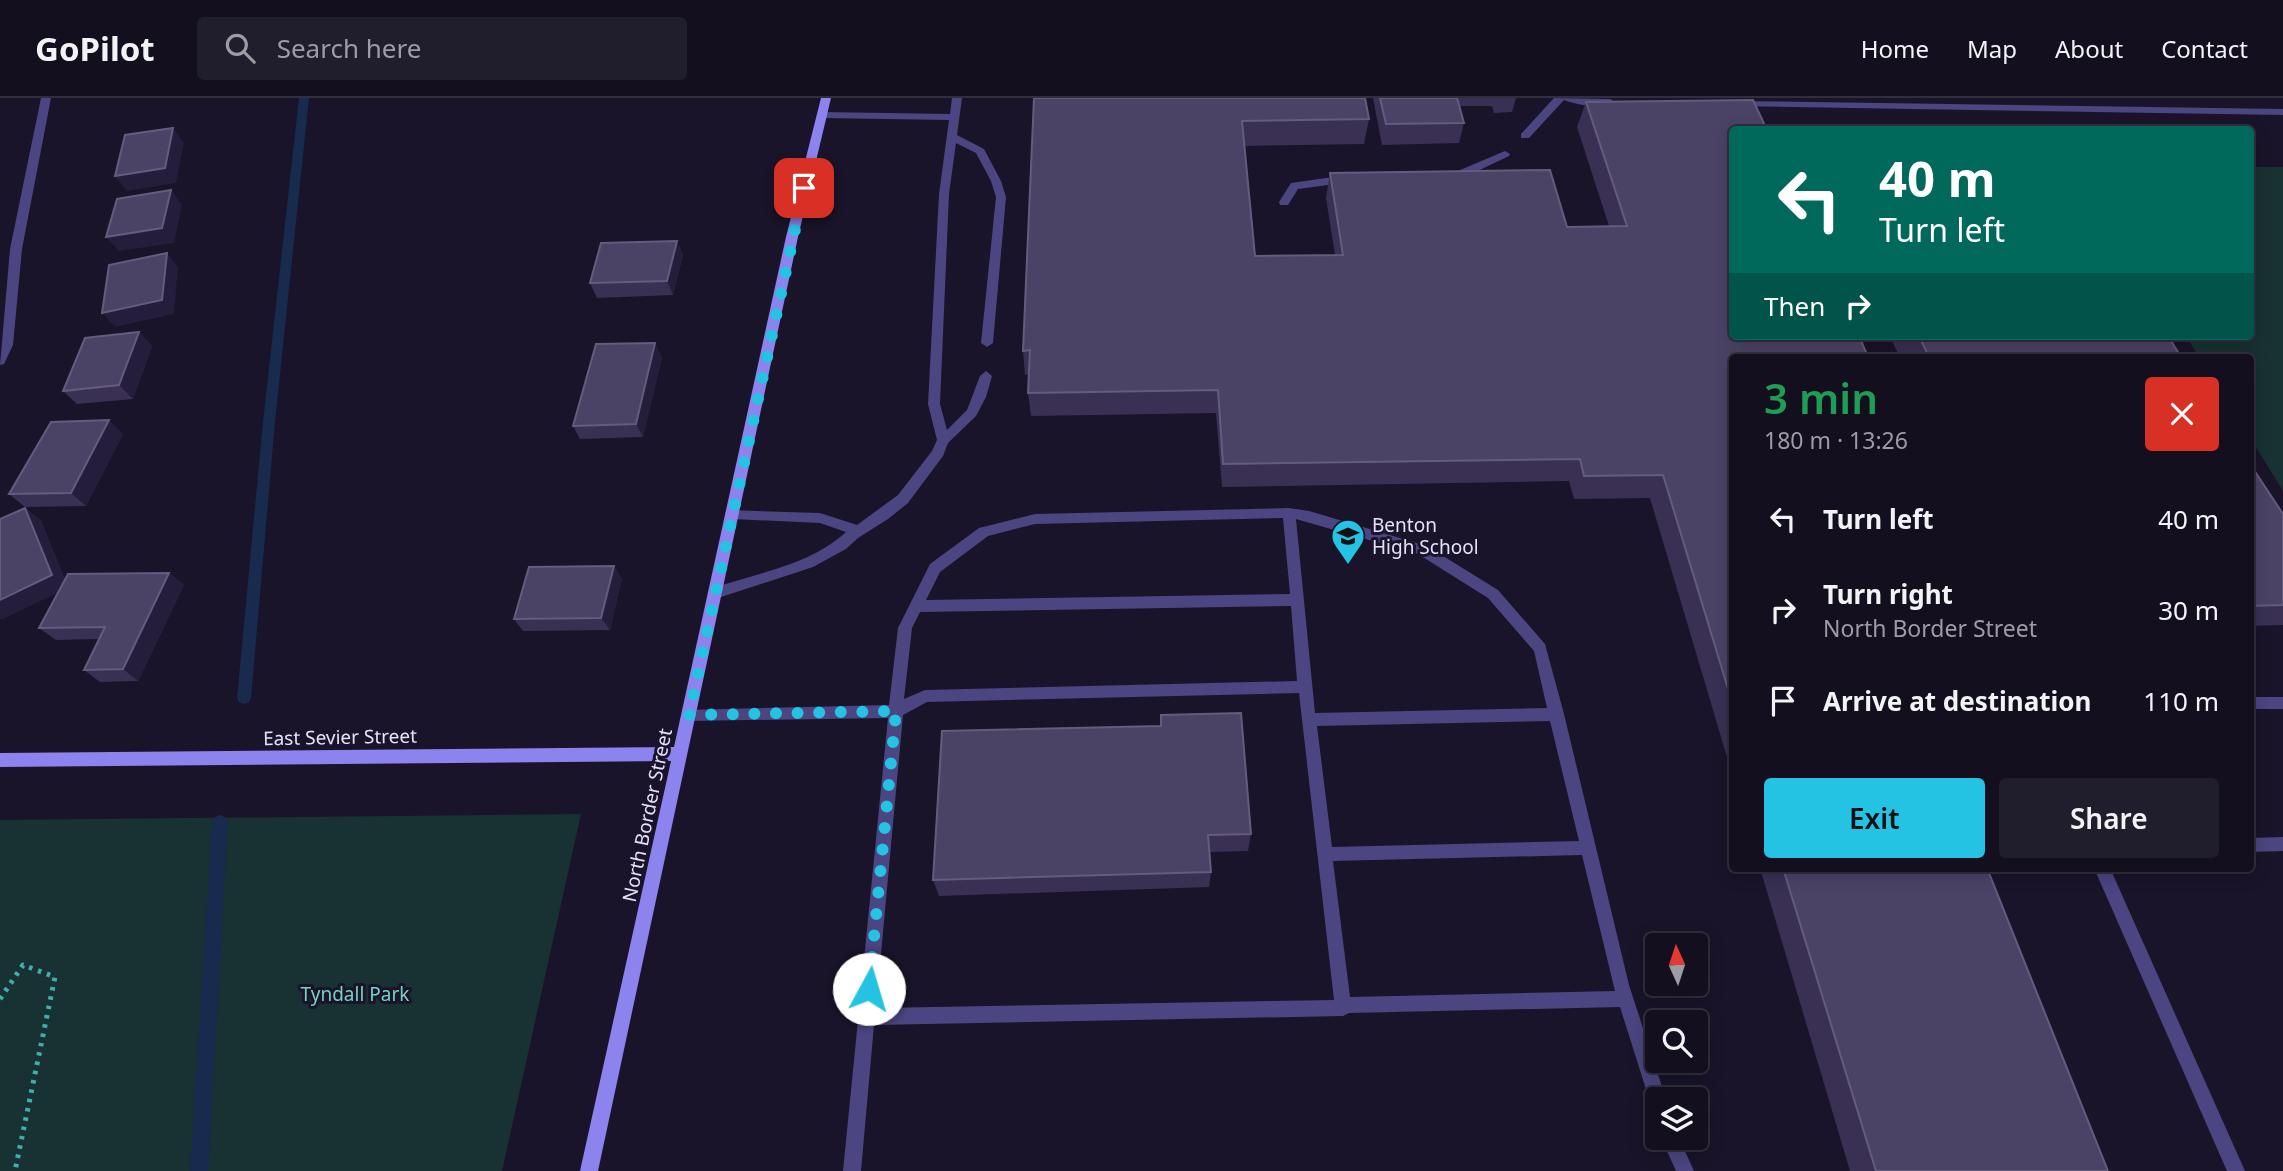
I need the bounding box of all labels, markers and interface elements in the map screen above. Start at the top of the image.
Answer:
search box [197,17,687,80]
text: GoPilot [35,26,155,71]
icon: search [221,29,259,67]
text: Search here [277,30,421,66]
text: Home [1861,32,1929,65]
text: Map [1967,32,2017,65]
text: About [2055,32,2123,65]
text: Contact [2161,32,2248,65]
text: 40 m [1879,145,1996,211]
icon: left [1764,154,1855,245]
pin [774,158,834,218]
icon: arrive [785,169,823,207]
text: Turn left [1879,208,2005,251]
icon: right [1839,287,1877,325]
text: Then [1764,288,1825,324]
text: 3 min [1764,369,1878,426]
button: close [2145,377,2219,451]
text: 180 m · 13:26 [1764,424,1908,456]
icon: left [1764,500,1802,538]
text: Turn left [1823,501,1934,537]
text: 40 m [2158,501,2219,537]
place label: Benton High School [1372,512,1479,560]
school or university icon: Benton High School [1329,517,1367,566]
text: Turn right [1823,576,1953,612]
icon: right [1764,591,1802,629]
text: 30 m [2158,592,2219,628]
text: North Border Street [1823,612,2037,644]
icon: arrive [1764,682,1802,720]
text: Arrive at destination [1823,683,2092,719]
text: 110 m [2143,683,2219,719]
street label: East Sevier Street [263,723,417,751]
street label: North Border Street [616,726,678,904]
button: Exit [1764,778,1985,858]
button: Share [1999,778,2219,858]
north arrow [1645,933,1708,996]
map controls [1645,933,1708,1150]
position arrow [832,952,906,1026]
park label: Tyndall Park [301,981,409,1007]
button: search [1645,1010,1708,1073]
button: layers [1645,1087,1708,1150]

